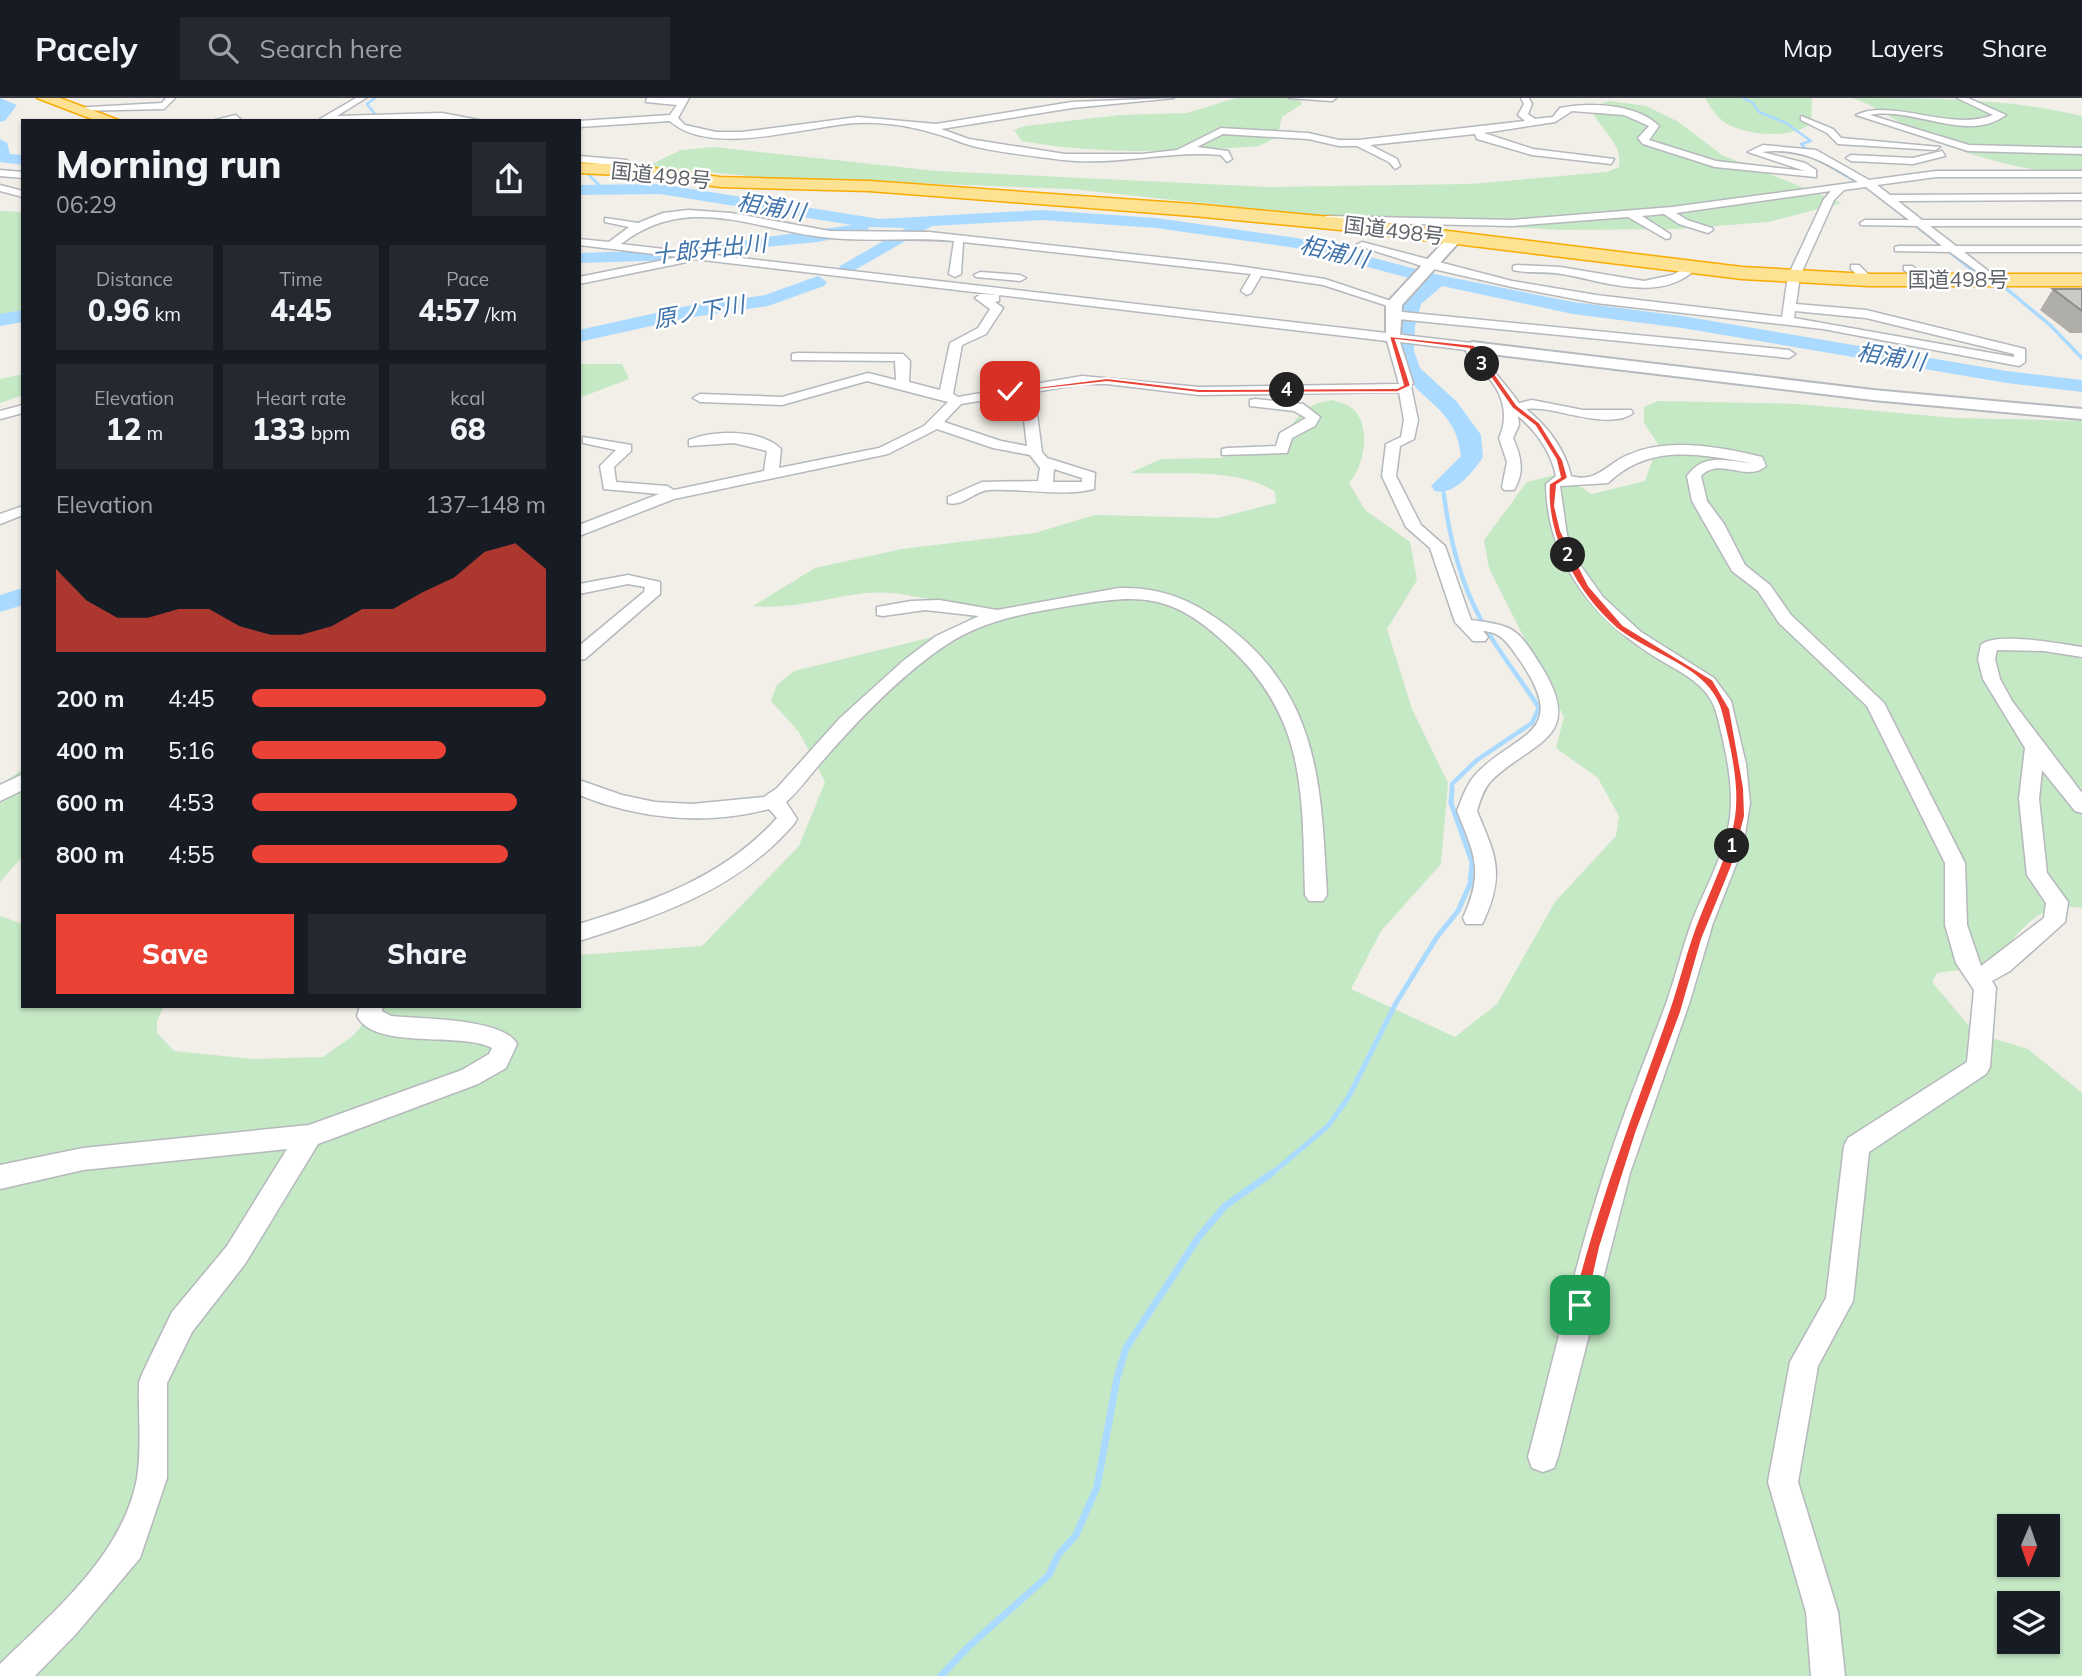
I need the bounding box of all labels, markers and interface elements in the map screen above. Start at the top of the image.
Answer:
search box [180,17,670,80]
text: Pacely [35,28,138,69]
icon: search [204,29,242,67]
text: Search here [260,32,403,65]
text: Map [1783,33,1832,63]
text: Layers [1870,33,1944,63]
text: Share [1982,33,2047,63]
text: Morning run [56,140,282,188]
button: share [472,142,546,216]
street label: 国道498号 [610,157,713,193]
water label: 相浦川 [735,187,810,227]
text: 06:29 [56,190,116,219]
street label: 国道498号 [1343,211,1446,249]
water label: 十郎井出川 [650,228,771,269]
water label: 相浦川 [1297,230,1374,274]
street label: 国道498号 [1908,266,2008,292]
text: Distance [96,267,173,291]
text: Time [279,267,323,291]
text: Pace [446,267,489,291]
water label: 原ノ下川 [651,289,750,334]
text: 0.96 [88,291,150,329]
text: 4:45 [270,291,332,329]
text: 4:57 [418,291,480,329]
text: km [150,302,181,326]
text: /km [480,302,517,326]
water label: 相浦川 [1855,337,1930,377]
pin: 3 [1464,346,1500,382]
text: 3 [1476,351,1487,375]
pin [980,361,1040,421]
icon: check [991,372,1029,410]
pin: 4 [1270,372,1304,408]
text: 4 [1281,377,1292,401]
text: Elevation [94,386,175,410]
text: Heart rate [256,386,346,410]
text: kcal [450,386,485,410]
text: 12 [106,410,142,448]
text: 133 [252,410,306,448]
text: 68 [450,410,486,448]
text: m [142,421,163,445]
text: bpm [306,421,350,445]
text: Elevation [56,490,153,519]
text: 137–148 m [425,490,546,519]
pin: 2 [1550,538,1586,573]
text: 2 [1562,542,1573,566]
text: 200 m [56,684,124,713]
text: 4:45 [168,684,215,713]
text: 400 m [56,736,124,765]
text: 5:16 [168,736,215,765]
text: 600 m [56,788,124,817]
text: 4:53 [168,788,215,817]
pin: 1 [1714,828,1750,864]
text: 1 [1726,833,1737,857]
text: 800 m [56,840,124,869]
text: 4:55 [168,840,215,869]
button: Save [56,914,294,994]
button: Share [308,914,546,994]
pin [1550,1275,1610,1335]
icon: arrive [1561,1286,1599,1324]
north arrow [1997,1514,2060,1577]
map controls [1997,1514,2060,1654]
button: layers [1997,1591,2060,1654]

